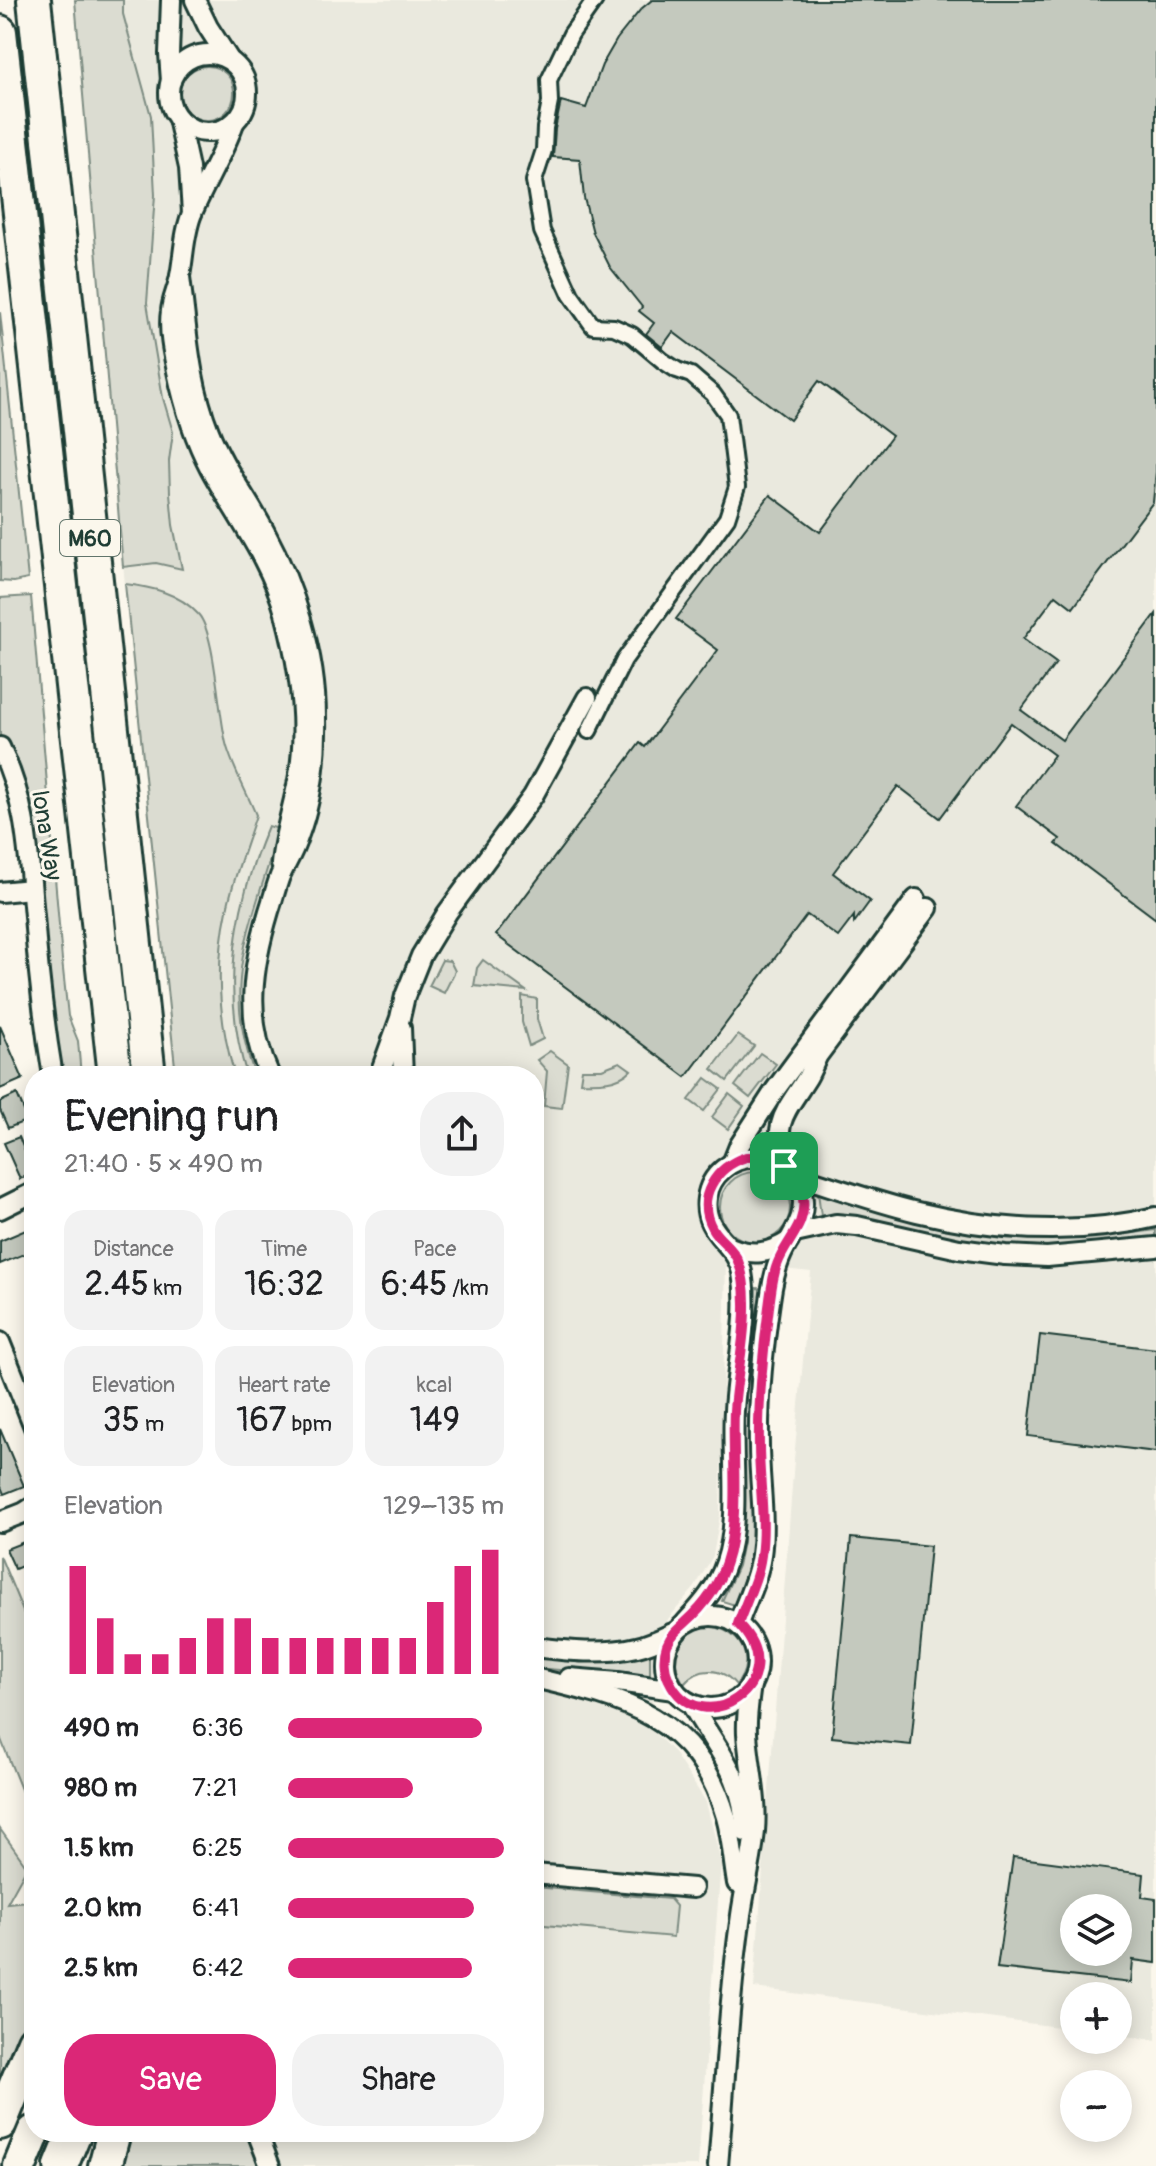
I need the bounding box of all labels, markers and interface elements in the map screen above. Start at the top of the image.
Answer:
road number: M60 [60,520,120,556]
street label: Iona Way [25,788,68,882]
text: Evening run [64,1090,279,1145]
button: share [420,1092,504,1176]
pin [750,1132,818,1200]
icon: arrive [762,1144,806,1188]
text: 21:40 · 5 × 490 m [64,1148,263,1180]
text: Distance [93,1235,174,1263]
text: Time [261,1235,307,1263]
text: Pace [413,1235,456,1263]
text: 2.45 [84,1263,149,1306]
text: 16:32 [244,1263,324,1306]
text: 6:45 [380,1263,447,1306]
text: km [149,1274,182,1302]
text: /km [447,1274,489,1302]
text: Elevation [91,1371,175,1399]
text: Heart rate [238,1371,330,1399]
text: kcal [417,1371,453,1399]
text: 35 [102,1399,140,1442]
text: 167 [236,1399,287,1442]
text: 149 [409,1399,460,1442]
text: m [140,1410,164,1438]
text: bpm [287,1410,332,1438]
text: Elevation [64,1490,163,1522]
text: 129–135 m [383,1490,504,1522]
text: 490 m [64,1712,139,1744]
text: 6:36 [192,1712,244,1744]
text: 980 m [64,1772,137,1804]
text: 7:21 [192,1772,237,1804]
text: 1.5 km [64,1832,134,1864]
text: 6:25 [192,1832,243,1864]
text: 2.0 km [64,1892,142,1924]
text: 6:41 [192,1892,239,1924]
map controls [1060,1894,1132,2142]
button: layers [1060,1894,1132,1966]
text: 2.5 km [64,1952,138,1984]
text: 6:42 [192,1952,244,1984]
button: + [1060,1982,1132,2054]
button: Save [64,2034,276,2126]
button: Share [292,2034,504,2126]
button: − [1060,2070,1132,2142]

